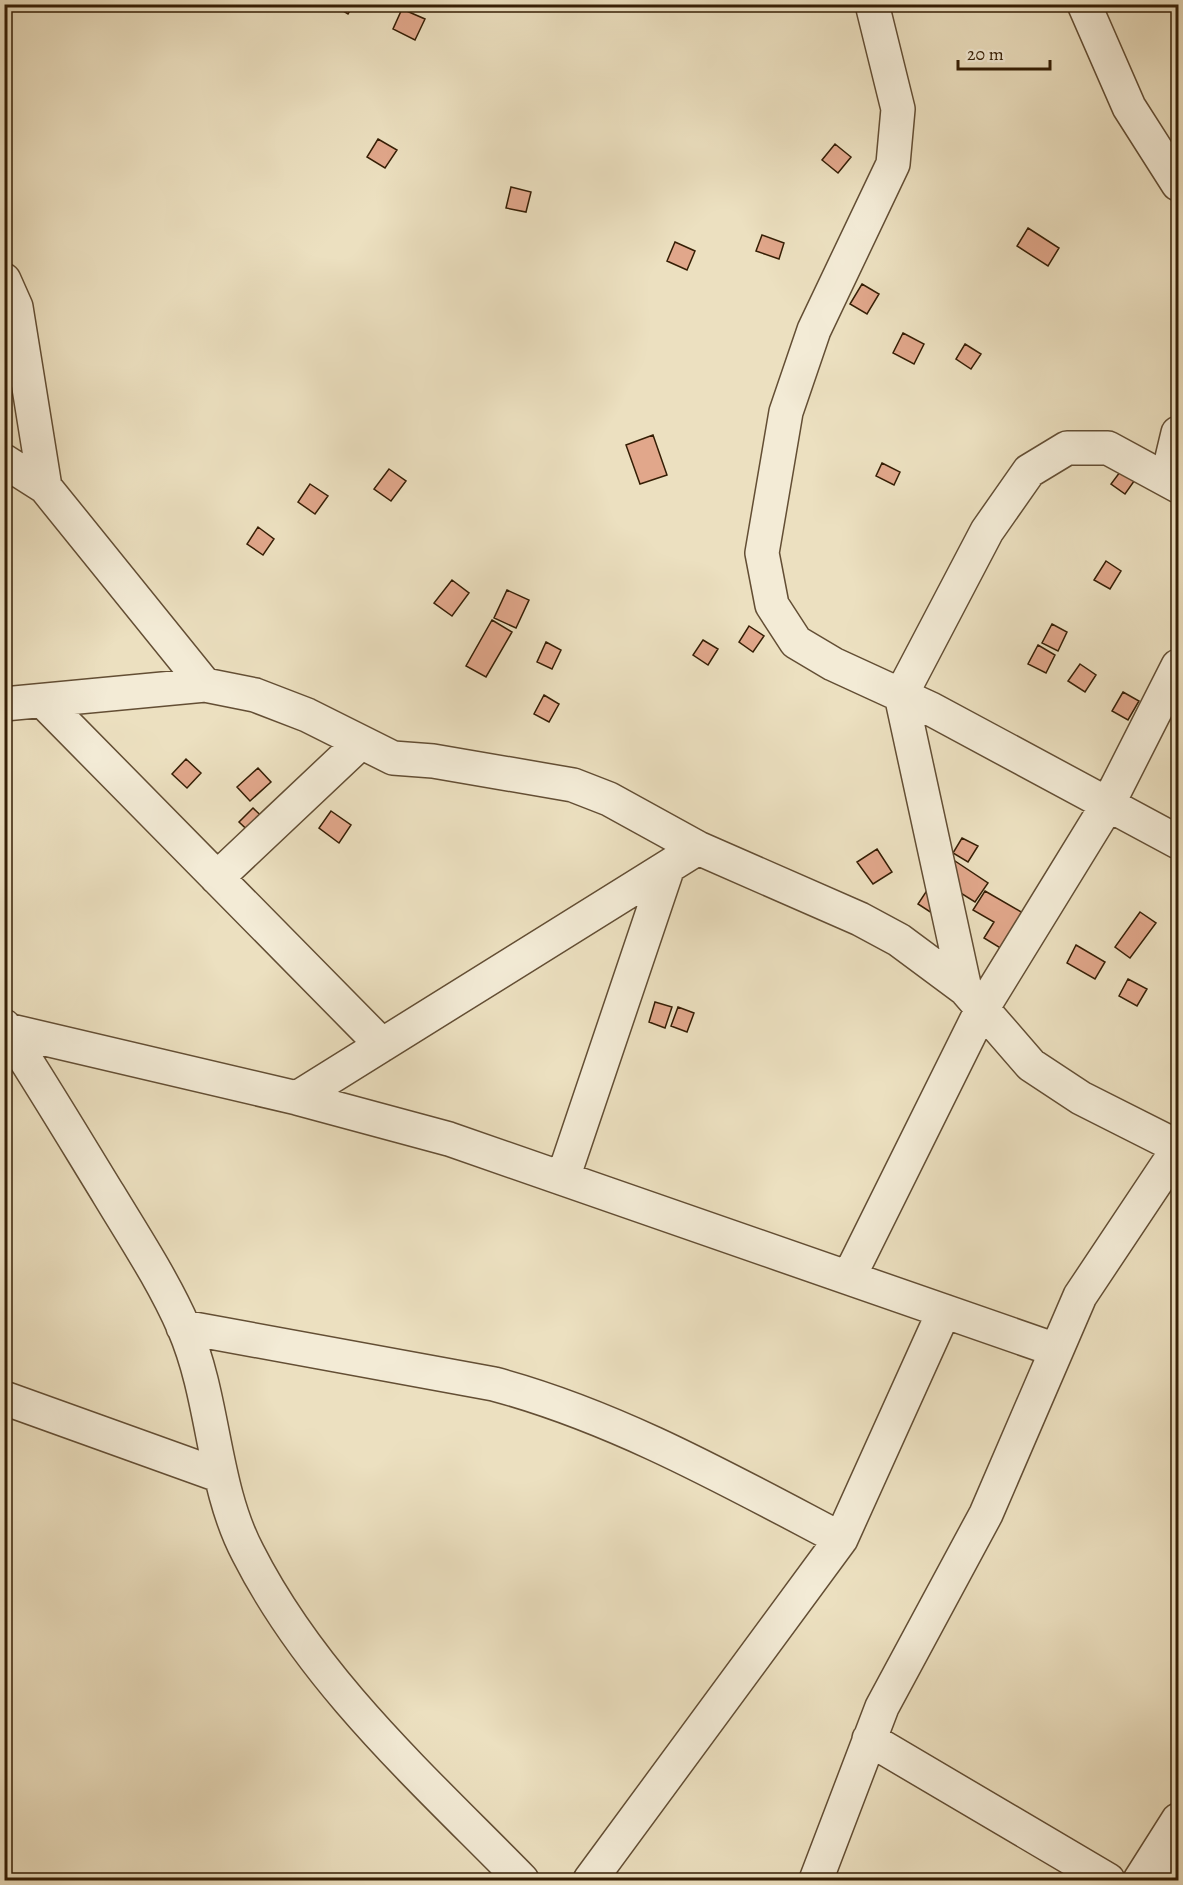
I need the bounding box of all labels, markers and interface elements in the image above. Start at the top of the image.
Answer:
scale bar [958,33,1050,71]
text: 20 m [967,42,1004,66]

